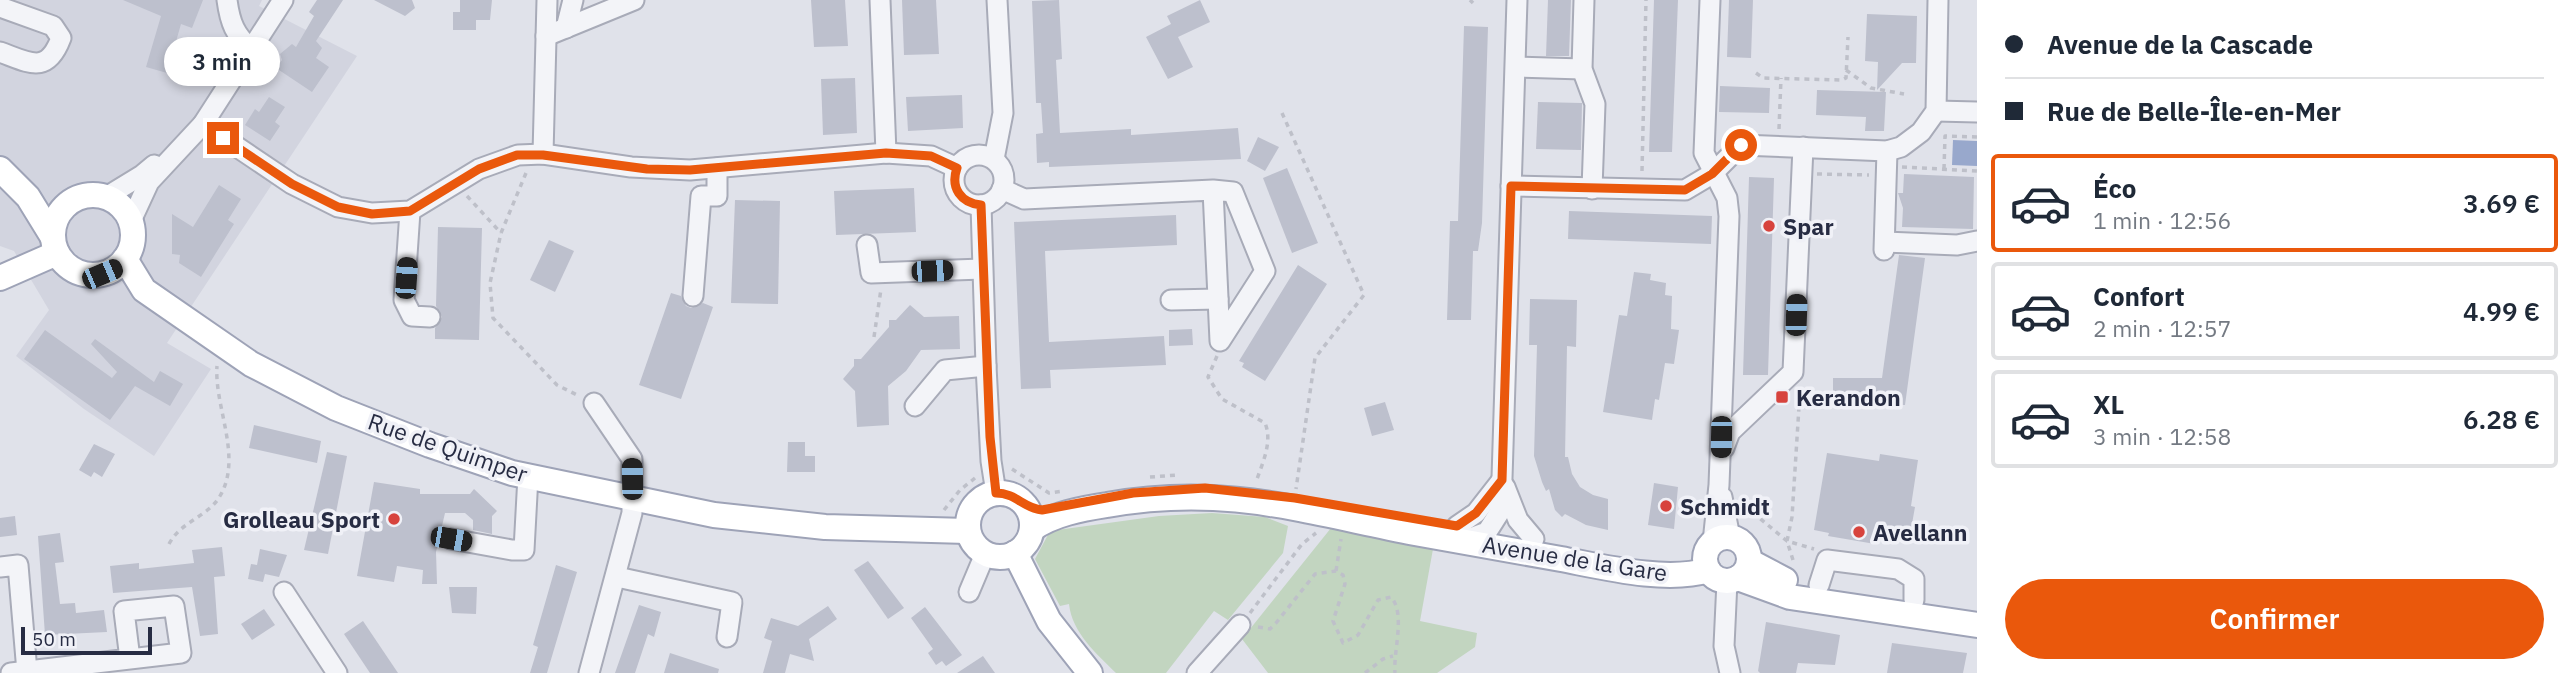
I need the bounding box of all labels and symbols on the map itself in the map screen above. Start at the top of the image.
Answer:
callout: 3 min [165,37,281,86]
route end [207,122,239,154]
route start [1725,129,1757,161]
place label: Spar [1783,211,1834,241]
marker: Spar [1761,218,1777,234]
car [79,256,126,292]
car [395,256,418,300]
car [911,260,954,282]
car [1785,294,1808,336]
place label: Kerandon [1796,382,1901,412]
marker: Kerandon [1774,389,1790,405]
street label: Rue de Quimper [364,406,532,489]
car [1711,416,1732,458]
car [622,458,643,500]
place label: Schmidt [1680,491,1770,521]
marker: Schmidt [1658,498,1674,514]
place label: Grolleau Sport [223,504,380,534]
marker: Grolleau Sport [386,511,402,527]
place label: Avellann [1873,517,1967,547]
marker: Avellann [1851,524,1867,540]
car [429,525,474,553]
street label: Avenue de la Gare [1480,529,1670,587]
scale bar [21,624,152,656]

